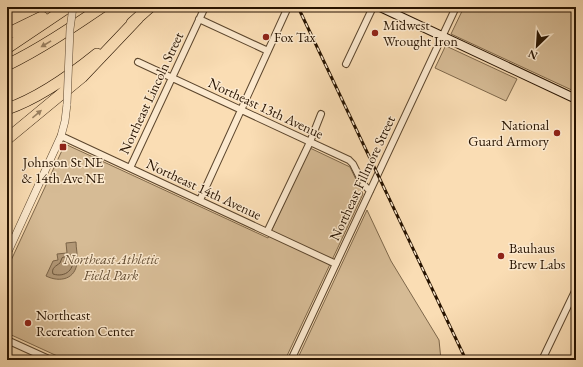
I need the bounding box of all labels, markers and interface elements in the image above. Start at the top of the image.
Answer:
place label: Midwest Wrought Iron [383,16,458,50]
north arrow [517,26,557,66]
place label: Fox Tax [274,28,316,46]
marker: Midwest Wrought Iron [370,28,380,38]
street label: Northeast Lincoln Street [115,29,187,157]
marker: Fox Tax [261,32,271,42]
one-way arrow [40,40,52,47]
text: N [526,47,540,63]
street label: Northeast 13th Avenue [206,73,327,143]
one-way arrow [32,110,42,119]
street label: Northeast Fillmore Street [325,112,399,243]
place label: National Guard Armory [468,116,550,150]
marker: National Guard Armory [552,128,562,138]
marker: Johnson St NE & 14th Ave NE [58,142,68,152]
place label: Johnson St NE & 14th Ave NE [22,153,105,187]
street label: Northeast 14th Avenue [144,154,265,224]
place label: Bauhaus Brew Labs [509,239,566,273]
park label: Northeast Athletic Field Park [62,250,159,284]
marker: Bauhaus Brew Labs [496,251,506,261]
place label: Northeast Recreation Center [36,306,135,340]
marker: Northeast Recreation Center [23,318,33,328]

